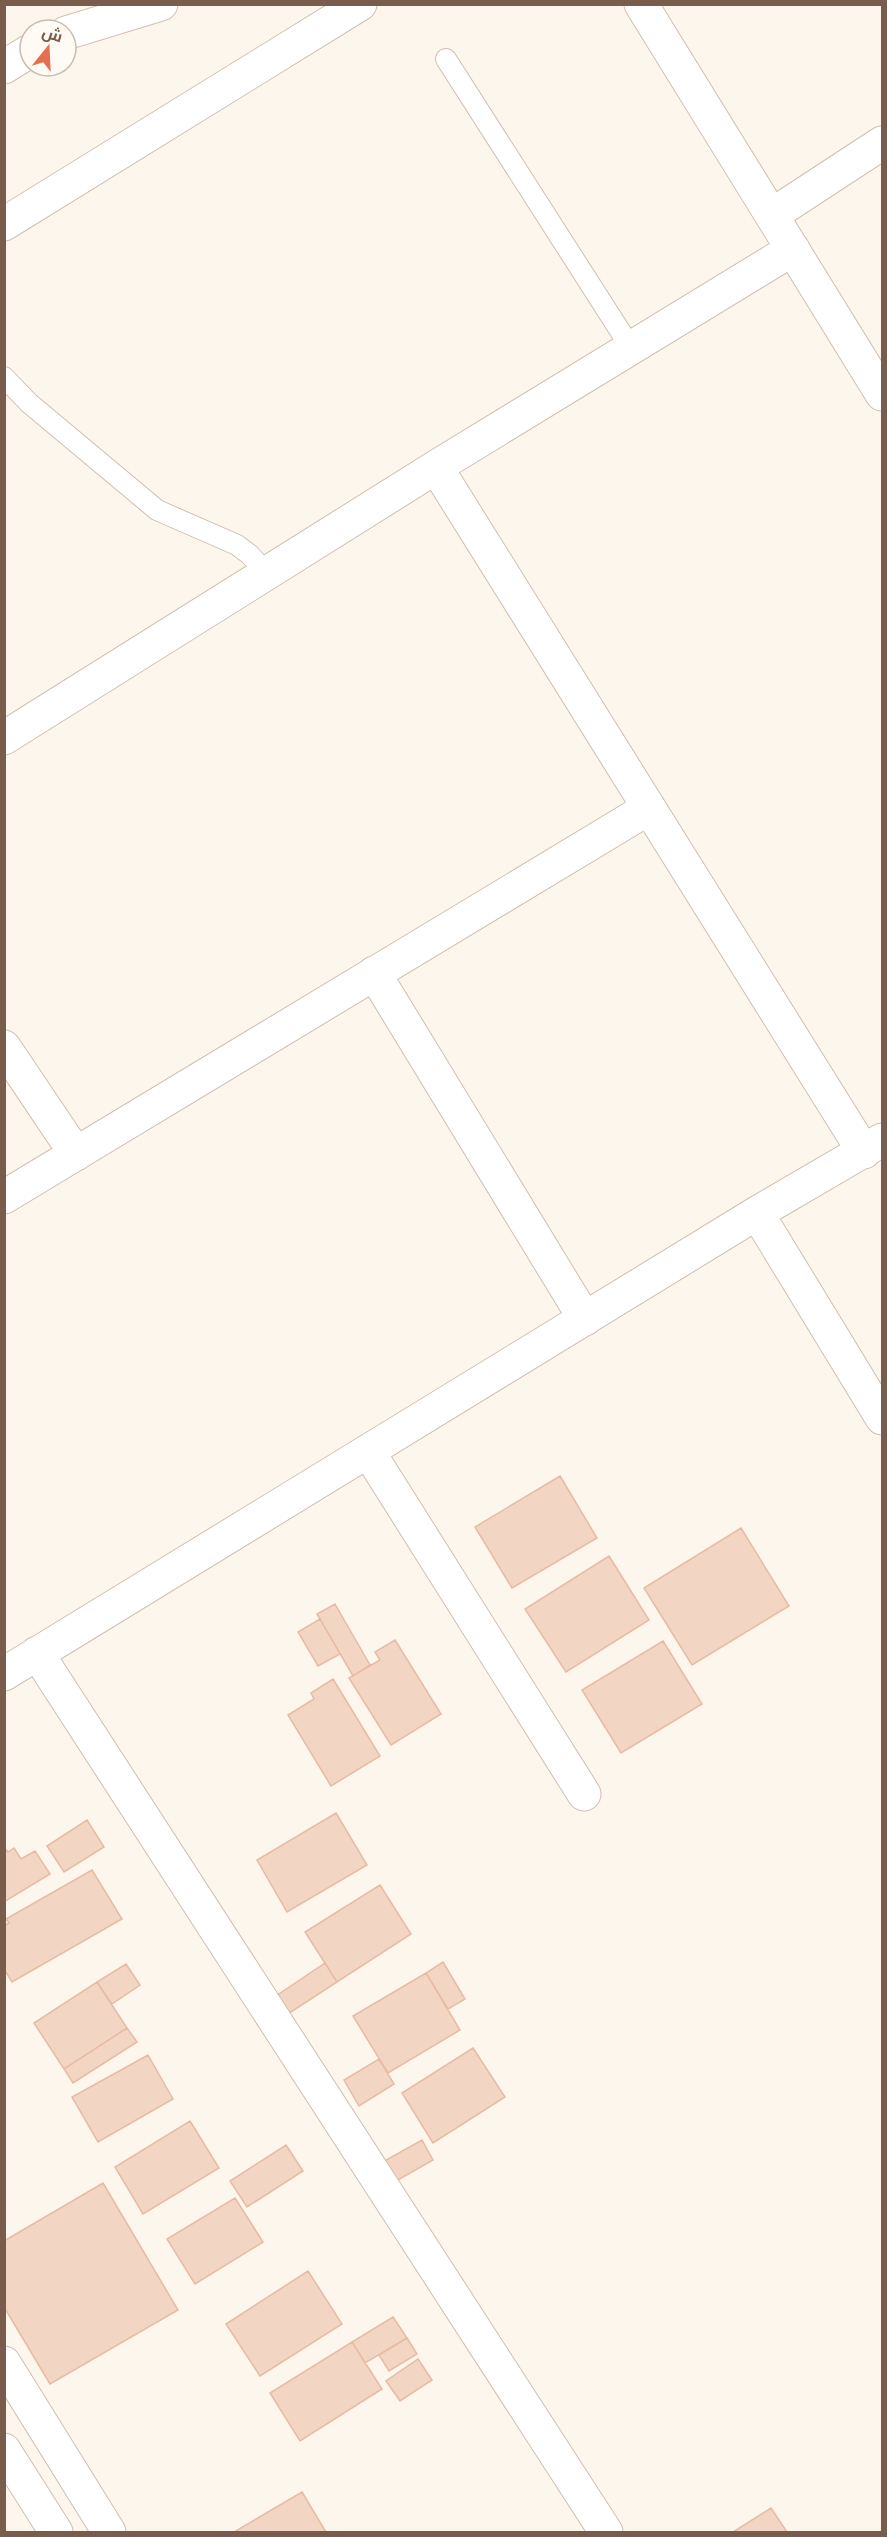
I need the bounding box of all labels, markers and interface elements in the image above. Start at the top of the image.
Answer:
north arrow [18,18,78,78]
text: ش [40,22,65,46]

